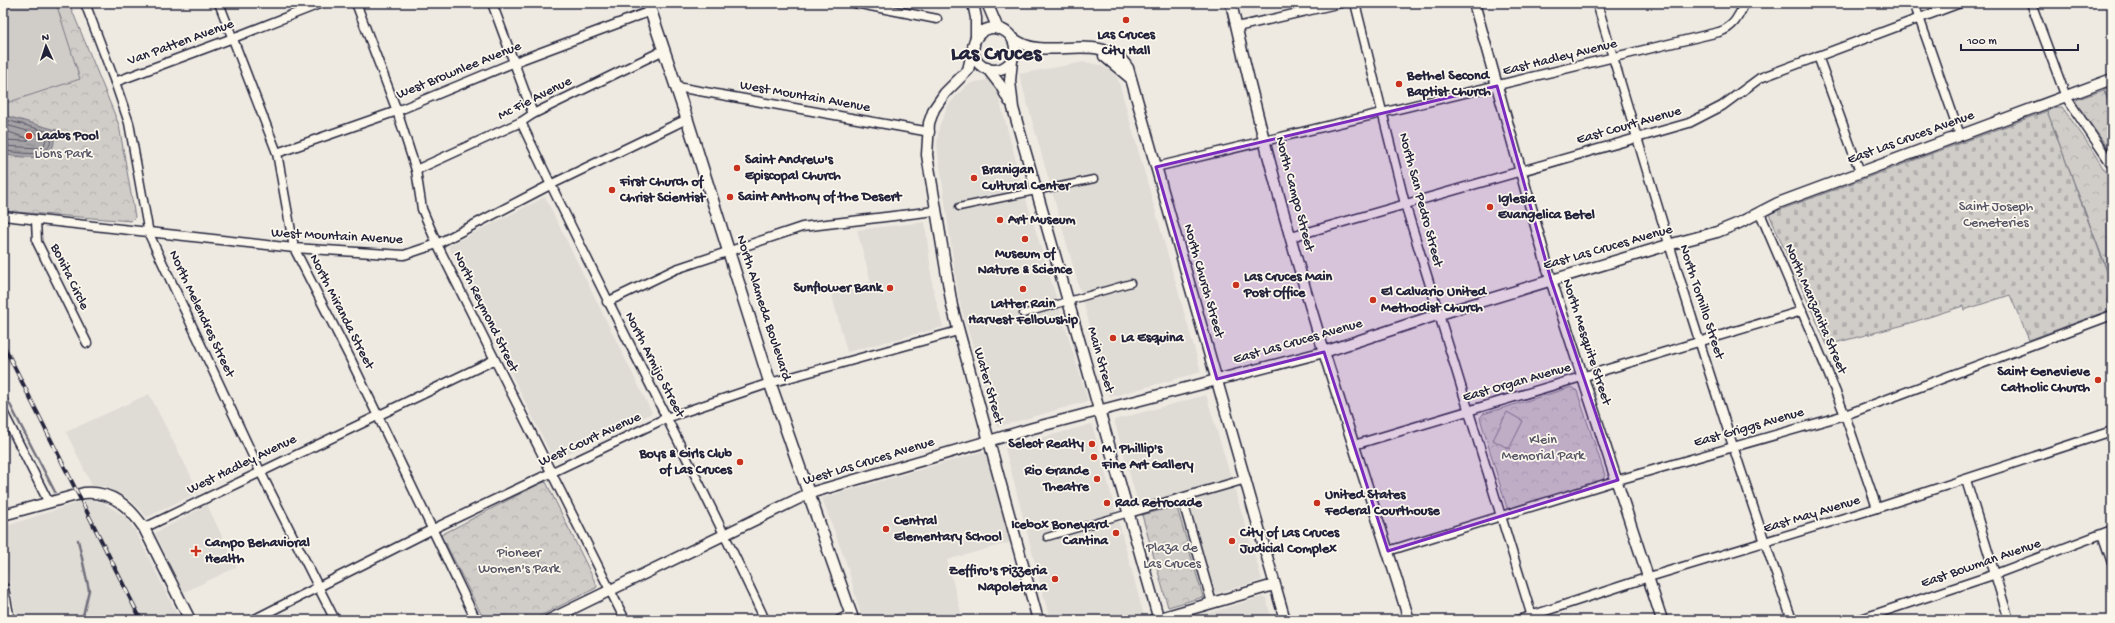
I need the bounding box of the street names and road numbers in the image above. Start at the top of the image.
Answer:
street label: Van Patten Avenue [125,16,237,70]
street label: East Hadley Avenue [1501,35,1620,80]
street label: West Brownlee Avenue [394,38,525,104]
street label: Mc Fie Avenue [495,73,575,125]
street label: West Mountain Avenue [738,77,872,117]
street label: East Court Avenue [1575,103,1684,149]
street label: East Las Cruces Avenue [1845,107,1977,169]
street label: North San Pedro Street [1394,131,1446,270]
street label: North Campo Street [1271,135,1318,254]
street label: East Las Cruces Avenue [1541,221,1675,275]
street label: North Church Street [1179,222,1228,341]
street label: West Mountain Avenue [271,225,404,249]
street label: North Alameda Boulevard [731,233,795,385]
street label: Bonita Circle [45,240,93,314]
street label: North Manzanita Street [1780,241,1851,378]
street label: North Tornillo Street [1674,243,1728,363]
street label: North Melendres Street [164,248,238,381]
street label: North Reymond Street [448,249,522,376]
street label: North Miranda Street [305,252,378,373]
street label: North Mesquite Street [1558,277,1615,408]
street label: North Armijo Street [620,309,689,422]
street label: East Las Cruces Avenue [1231,315,1365,369]
street label: Main Street [1082,325,1118,396]
street label: Water Street [969,346,1007,427]
street label: East Organ Avenue [1461,359,1574,407]
street label: East Griggs Avenue [1692,404,1807,452]
street label: West Court Avenue [536,409,645,471]
street label: West Hadley Avenue [184,431,300,499]
street label: West Las Cruces Avenue [801,434,937,490]
street label: East May Avenue [1761,492,1863,538]
street label: East Bowman Avenue [1919,535,2044,593]

